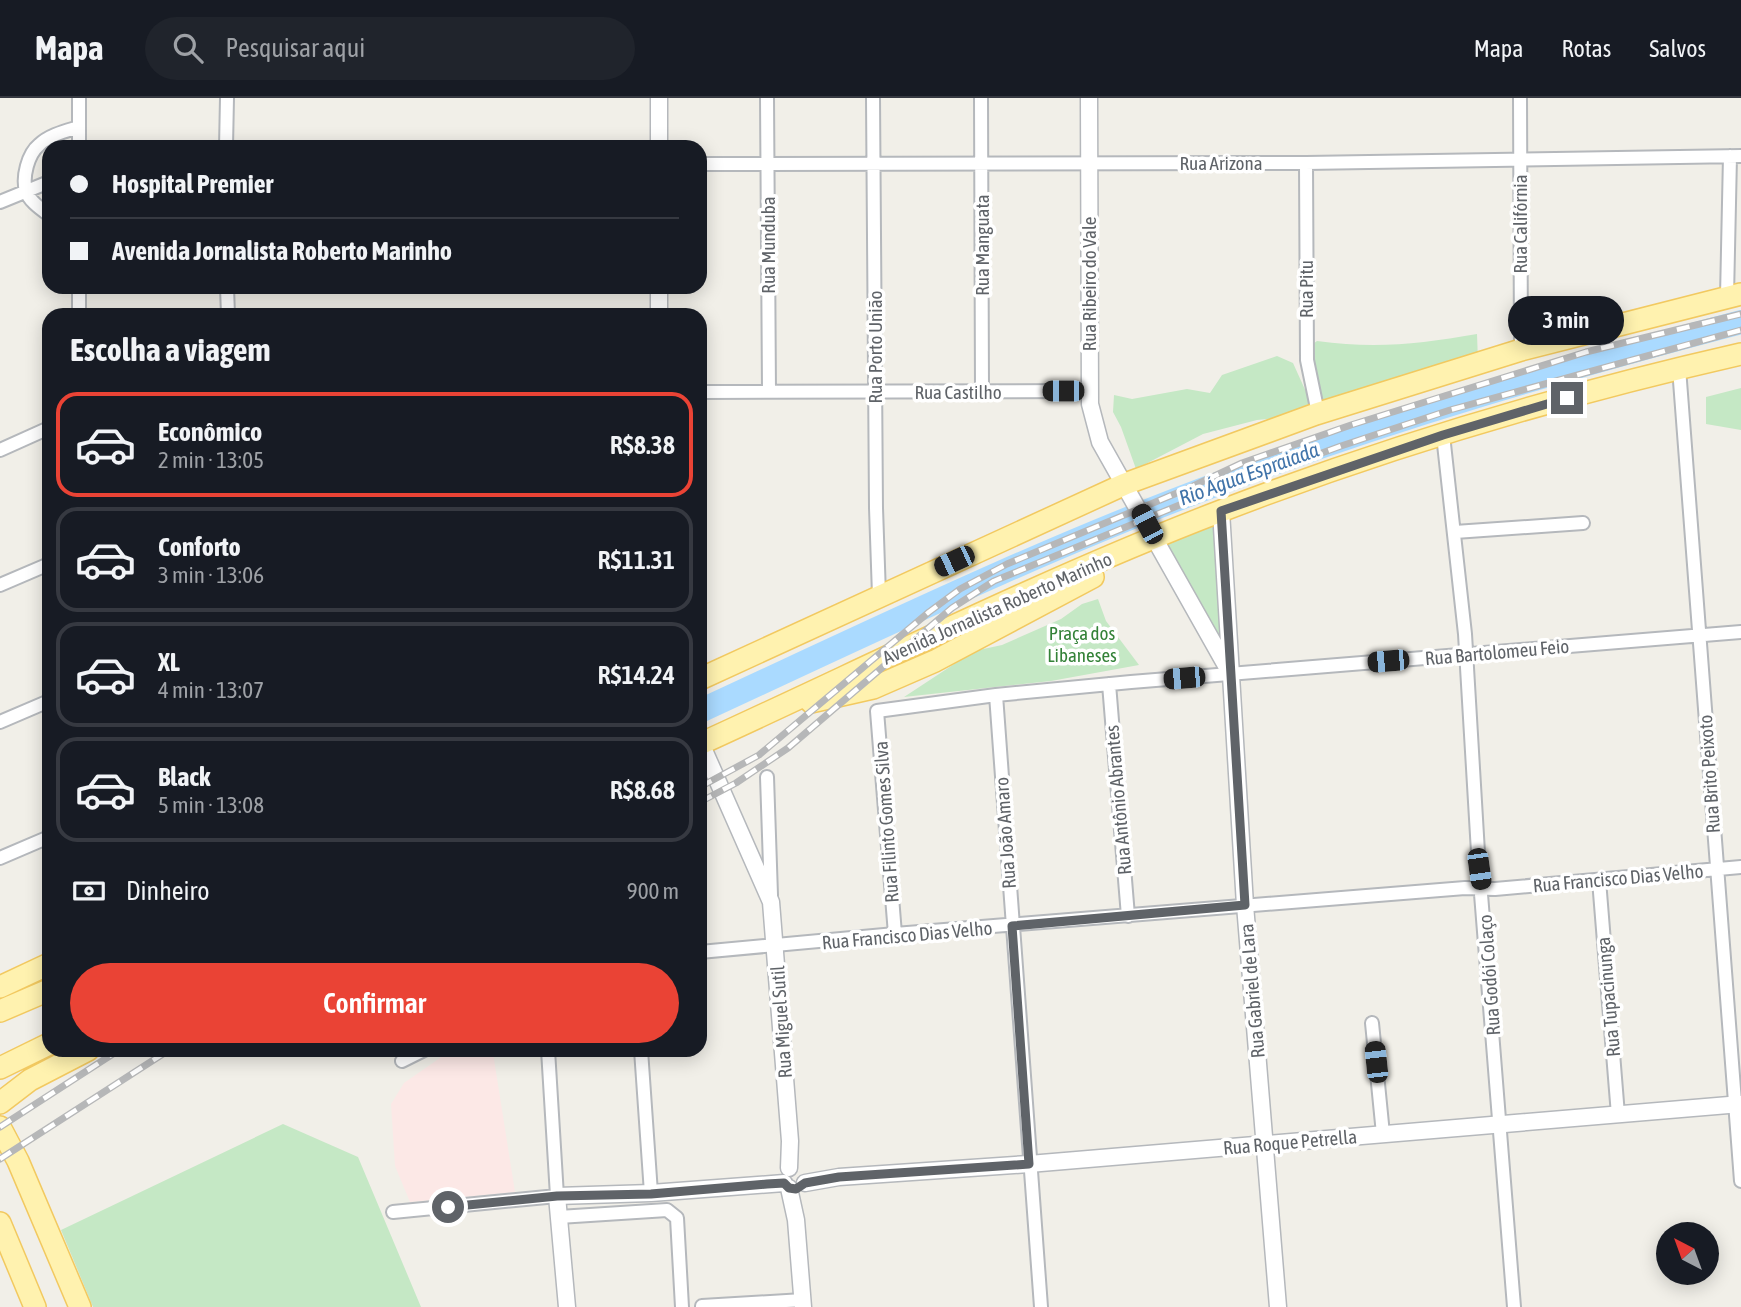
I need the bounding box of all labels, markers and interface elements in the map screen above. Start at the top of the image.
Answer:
search box [145,17,635,80]
text: Mapa [35,29,103,67]
icon: search [169,29,207,67]
text: Pesquisar aqui [225,33,365,63]
text: Mapa [1474,35,1523,62]
text: Rotas [1561,35,1611,62]
text: Salvos [1649,35,1706,62]
street label: Rua Arizona [1179,152,1263,174]
text: Hospital Premier [112,169,273,199]
street label: Rua Califórnia [1509,174,1531,274]
street label: Rua Manguata [971,194,993,296]
street label: Rua Munduba [757,196,779,294]
street label: Rua Ribeiro do Vale [1078,217,1100,351]
text: Avenida Jornalista Roberto Marinho [112,236,452,266]
street label: Rua Pitu [1295,260,1317,318]
street label: Rua Porto União [864,290,886,403]
callout: 3 min [1509,296,1625,345]
text: 3 min [1543,307,1589,333]
text: Escolha a viagem [70,331,270,368]
street label: Rua Castilho [914,381,1002,403]
car [1043,381,1085,402]
route end [1551,382,1583,414]
icon: car [74,413,137,476]
text: Econômico [158,417,262,447]
text: R$8.38 [610,430,675,460]
water label: Rio Água Espraiada [1175,437,1322,509]
text: 2 min · 13:05 [158,447,264,473]
car [1128,501,1167,547]
icon: car [74,528,137,591]
text: Conforto [158,532,241,562]
car [931,543,978,579]
text: R$11.31 [598,545,675,575]
street label: Avenida Jornalista Roberto Marinho [879,547,1115,669]
text: 3 min · 13:06 [158,562,264,588]
park label: Praça dos Libaneses [1047,622,1117,666]
street label: Rua Bartolomeu Feio [1424,635,1570,669]
icon: car [74,643,137,706]
text: XL [158,647,180,677]
car [1367,649,1410,673]
text: R$14.24 [598,660,675,690]
car [1163,666,1206,690]
text: 4 min · 13:07 [158,677,264,703]
street label: Rua Brito Peixoto [1694,714,1724,834]
street label: Rua Antônio Abrantes [1100,724,1136,876]
street label: Rua Filinto Gomes Silva [869,740,903,904]
icon: car [74,758,137,821]
text: Black [158,762,210,792]
text: R$8.68 [610,775,675,805]
street label: Rua João Amaro [990,776,1020,890]
text: 5 min · 13:08 [158,792,264,818]
car [1466,847,1493,891]
street label: Rua Francisco Dias Velho [1532,860,1704,896]
icon: cash [70,872,108,910]
text: Dinheiro [126,876,209,906]
text: 900 m [627,878,679,904]
street label: Rua Godói Colaço [1474,914,1504,1036]
street label: Rua Francisco Dias Velho [821,917,993,953]
street label: Rua Gabriel de Lara [1235,923,1269,1059]
street label: Rua Tupacinunga [1592,936,1624,1058]
button: Confirmar [70,963,679,1043]
street label: Rua Miguel Sutil [766,965,796,1079]
car [1364,1040,1389,1084]
street label: Rua Roque Petrella [1222,1125,1358,1159]
route start [432,1191,464,1223]
north arrow [1656,1222,1718,1284]
map controls [1656,1222,1719,1285]

